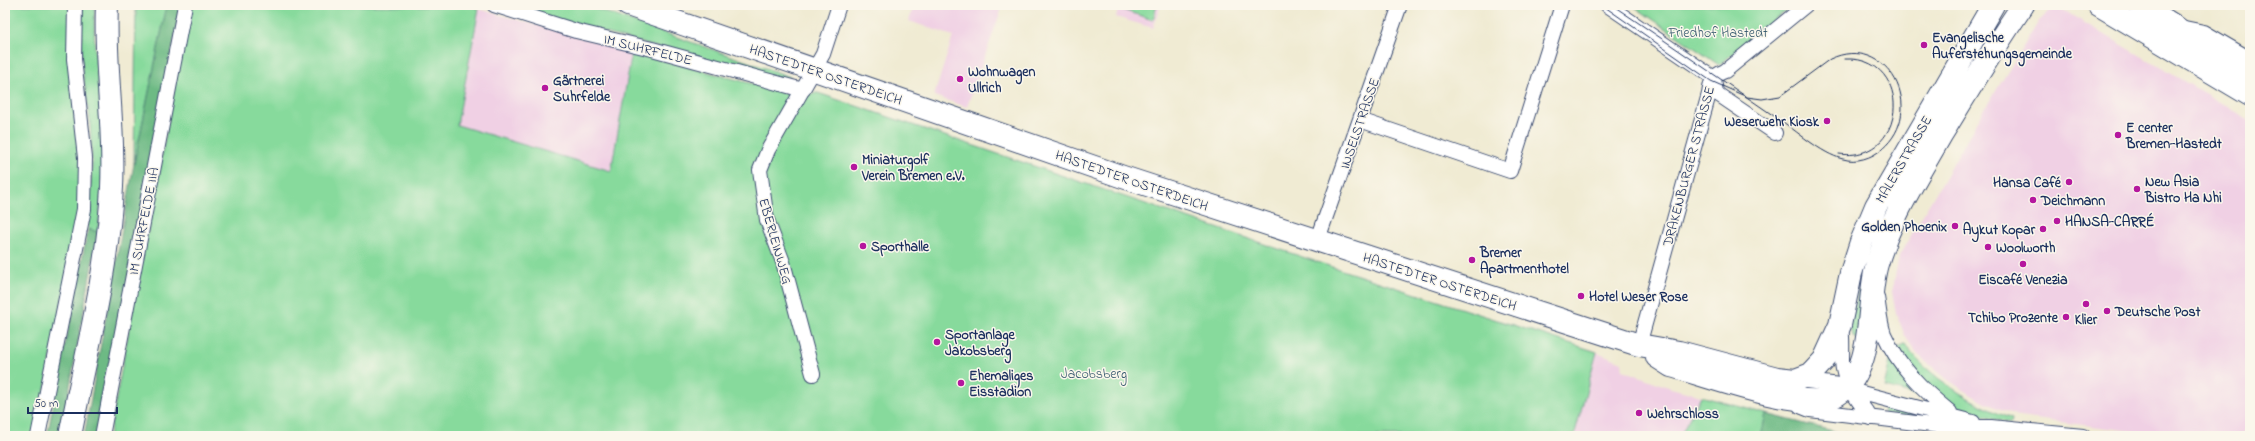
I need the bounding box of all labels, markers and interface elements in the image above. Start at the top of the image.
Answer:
park label: Friedhof Hastedt [1667,23,1768,44]
place label: Evangelische Auferstehungsgemeinde [1932,28,2073,67]
street label: IM SUHRFELDE [601,29,694,72]
street label: HASTEDTER OSTERDEICH [746,39,905,111]
marker: Evangelische Auferstehungsgemeinde [1919,40,1929,50]
place label: Wohnwagen Ullrich [968,62,1036,99]
place label: Gärtnerei Suhrfelde [553,71,611,108]
marker: Wohnwagen Ullrich [955,74,965,84]
street label: INSELSTRASSE [1335,75,1386,172]
marker: Gärtnerei Suhrfelde [540,83,550,93]
street label: DRAKENBURGER STRASSE [1658,84,1721,250]
place label: Weserwehr Kiosk [1724,112,1820,133]
street label: MALERSTRASSE [1871,112,1938,208]
marker: Weserwehr Kiosk [1822,116,1832,126]
place label: E center Bremen-Hastedt [2125,118,2222,155]
marker: E center Bremen-Hastedt [2113,130,2123,140]
street label: HASTEDTER OSTERDEICH [1052,145,1211,217]
place label: Miniaturgolf Verein Bremen e.V. [861,150,965,187]
marker: Miniaturgolf Verein Bremen e.V. [849,162,859,172]
street label: IM SUHRFELDE IIA [124,166,165,277]
place label: New Asia Bistro Ha Nhi [2144,172,2222,209]
place label: Hansa Café [1993,173,2062,194]
marker: Hansa Café [2064,177,2074,187]
marker: New Asia Bistro Ha Nhi [2132,184,2142,194]
place label: Deichmann [2040,191,2105,212]
marker: Deichmann [2028,195,2038,205]
street label: EBERLEINWEG [752,196,797,287]
place label: HANSA-CARRÉ [2065,212,2155,233]
marker: HANSA-CARRÉ [2052,216,2062,226]
place label: Golden Phoenix [1861,217,1948,238]
place label: Aykut Kopar [1963,220,2036,243]
marker: Golden Phoenix [1950,221,1960,231]
marker: Aykut Kopar [2038,224,2048,234]
place label: Sporthalle [871,237,930,258]
place label: Woolworth [1996,238,2056,259]
marker: Sporthalle [858,241,868,251]
marker: Woolworth [1983,242,1993,252]
place label: Bremer Apartmenthotel [1479,243,1569,280]
street label: HASTEDTER OSTERDEICH [1360,248,1519,317]
marker: Bremer Apartmenthotel [1467,255,1477,265]
marker: Eiscafé Venezia [2018,259,2028,269]
place label: Eiscafé Venezia [1978,270,2068,291]
place label: Hotel Weser Rose [1589,287,1689,308]
marker: Hotel Weser Rose [1576,291,1586,301]
marker: Klier [2081,299,2091,309]
place label: Deutsche Post [2114,302,2201,323]
marker: Deutsche Post [2102,306,2112,316]
place label: Tchibo Prozente [1968,308,2059,329]
place label: Klier [2075,310,2098,331]
marker: Tchibo Prozente [2061,312,2071,322]
place label: Sportanlage Jakobsberg [945,325,1016,364]
marker: Sportanlage Jakobsberg [932,337,942,347]
park label: Jacobsberg [1061,364,1127,386]
place label: Ehemaliges Eisstadion [969,366,1033,403]
marker: Ehemaliges Eisstadion [956,378,966,388]
scale bar [28,389,117,415]
text: 50 m [34,395,58,413]
place label: Wehrschloss [1647,404,1719,425]
marker: Wehrschloss [1634,408,1644,418]

